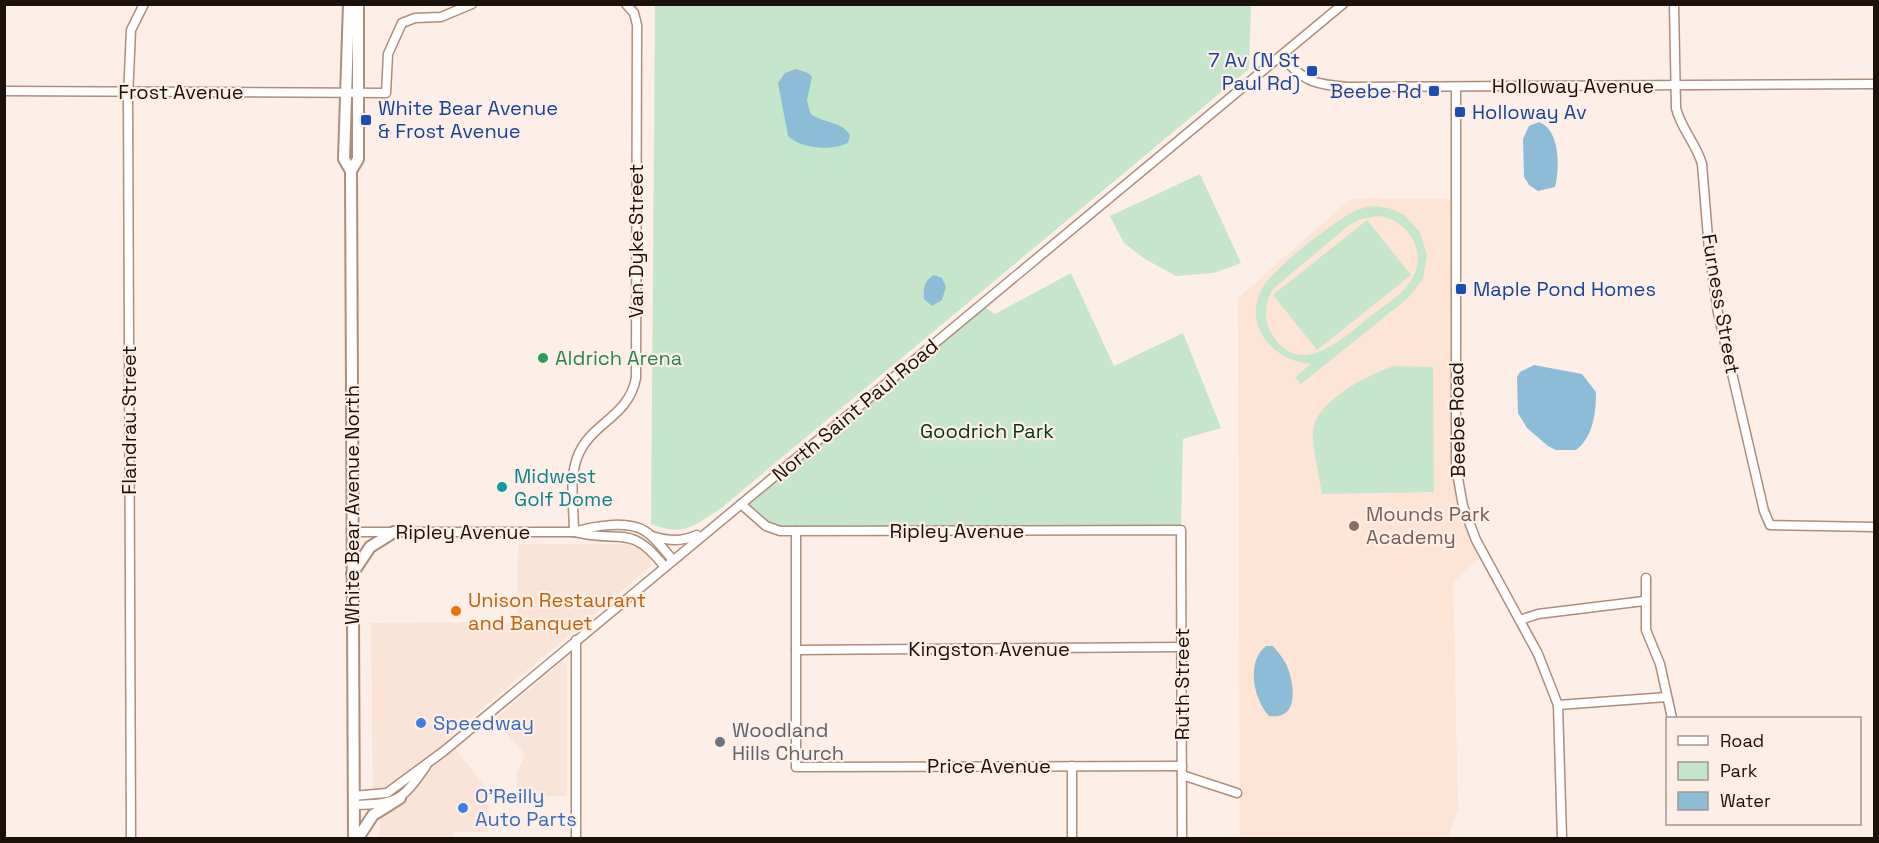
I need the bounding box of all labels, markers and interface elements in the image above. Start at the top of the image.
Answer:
place label: 7 Av (N St Paul Rd) [1208,47,1300,96]
marker: 7 Av (N St Paul Rd) [1305,64,1319,78]
street label: Holloway Avenue [1492,73,1654,99]
place label: Beebe Rd [1330,78,1422,104]
street label: Frost Avenue [118,79,244,105]
marker: Beebe Rd [1427,84,1441,98]
place label: White Bear Avenue & Frost Avenue [378,95,558,144]
place label: Holloway Av [1472,99,1587,125]
marker: Holloway Av [1453,105,1467,119]
marker: White Bear Avenue & Frost Avenue [359,113,373,127]
street label: Van Dyke Street [623,164,649,318]
street label: Furness Street [1696,232,1746,376]
place label: Maple Pond Homes [1473,276,1656,302]
marker: Maple Pond Homes [1454,282,1468,296]
street label: North Saint Paul Road [767,333,943,487]
street label: Flandrau Street [116,345,142,495]
place label: Aldrich Arena [555,345,682,371]
marker: Aldrich Arena [536,351,550,365]
street label: Beebe Road [1443,362,1471,478]
street label: White Bear Avenue North [339,385,365,625]
park label: Goodrich Park [920,418,1054,444]
place label: Midwest Golf Dome [514,463,613,512]
marker: Midwest Golf Dome [495,480,509,494]
place label: Mounds Park Academy [1366,501,1491,550]
street label: Ripley Avenue [890,518,1024,544]
street label: Ripley Avenue [396,519,530,545]
marker: Mounds Park Academy [1347,519,1361,533]
place label: Unison Restaurant and Banquet [468,587,646,636]
marker: Unison Restaurant and Banquet [449,604,463,618]
street label: Ruth Street [1169,628,1195,740]
street label: Kingston Avenue [908,636,1070,662]
place label: Speedway [433,710,534,736]
marker: Speedway [414,716,428,730]
place label: Woodland Hills Church [732,717,844,766]
legend [1666,717,1861,825]
text: Road [1720,729,1764,752]
marker: Woodland Hills Church [713,735,727,749]
street label: Price Avenue [927,753,1051,779]
text: Park [1720,759,1758,782]
place label: O'Reilly Auto Parts [475,783,577,832]
text: Water [1720,789,1771,812]
marker: O'Reilly Auto Parts [456,801,470,815]

